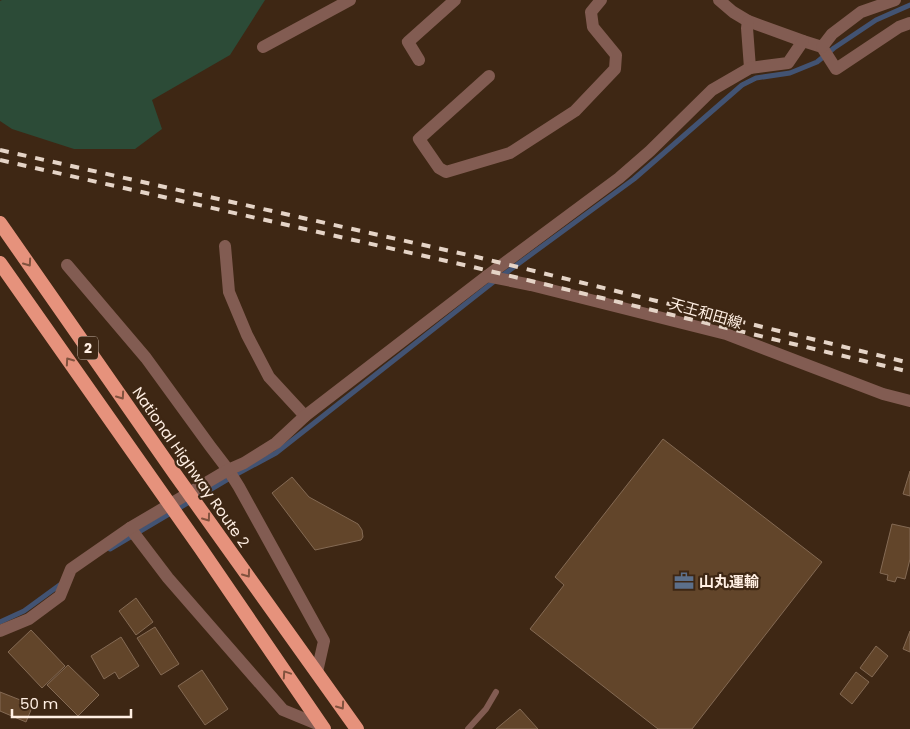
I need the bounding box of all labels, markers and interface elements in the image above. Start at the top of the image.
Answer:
one-way arrow [22,257,31,266]
street label: 天王和田線 [667,293,745,333]
road number: 2 [78,336,98,359]
one-way arrow [66,357,75,367]
street label: National Highway Route 2 [128,383,254,551]
one-way arrow [115,390,124,400]
one-way arrow [201,512,210,522]
one-way arrow [241,568,250,578]
office icon: 山丸運輸 [673,570,695,592]
place label: 山丸運輸 [699,571,759,592]
one-way arrow [283,670,292,680]
scale bar [12,686,131,718]
text: 50 m [20,693,58,714]
one-way arrow [335,701,344,710]

